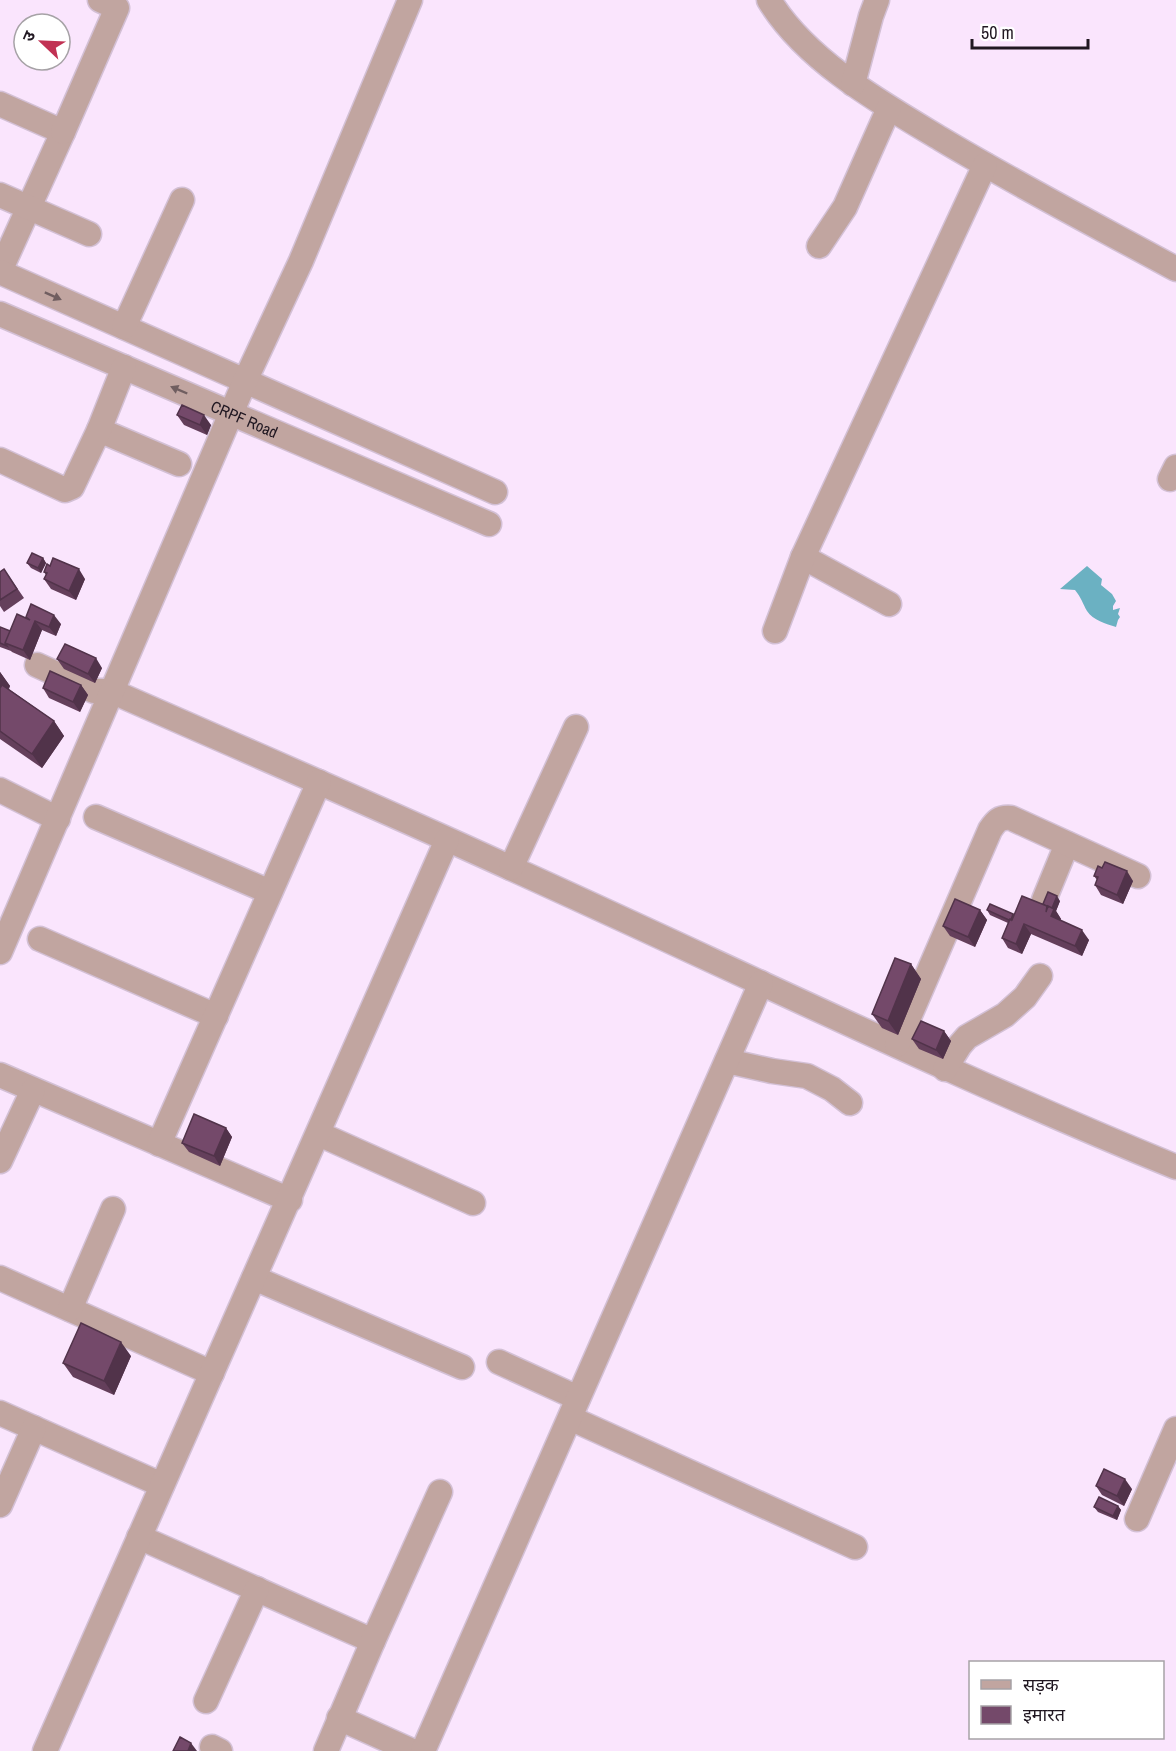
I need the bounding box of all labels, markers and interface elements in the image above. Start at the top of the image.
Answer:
north arrow [12,12,72,72]
scale bar [972,12,1088,50]
text: 50 m [981,20,1014,45]
text: उ [16,27,40,45]
one-way arrow [45,291,62,300]
one-way arrow [169,385,187,395]
street label: CRPF Road [208,395,281,443]
legend [969,1661,1164,1739]
text: सड़क [1023,1672,1060,1697]
text: इमारत [1023,1702,1066,1727]

